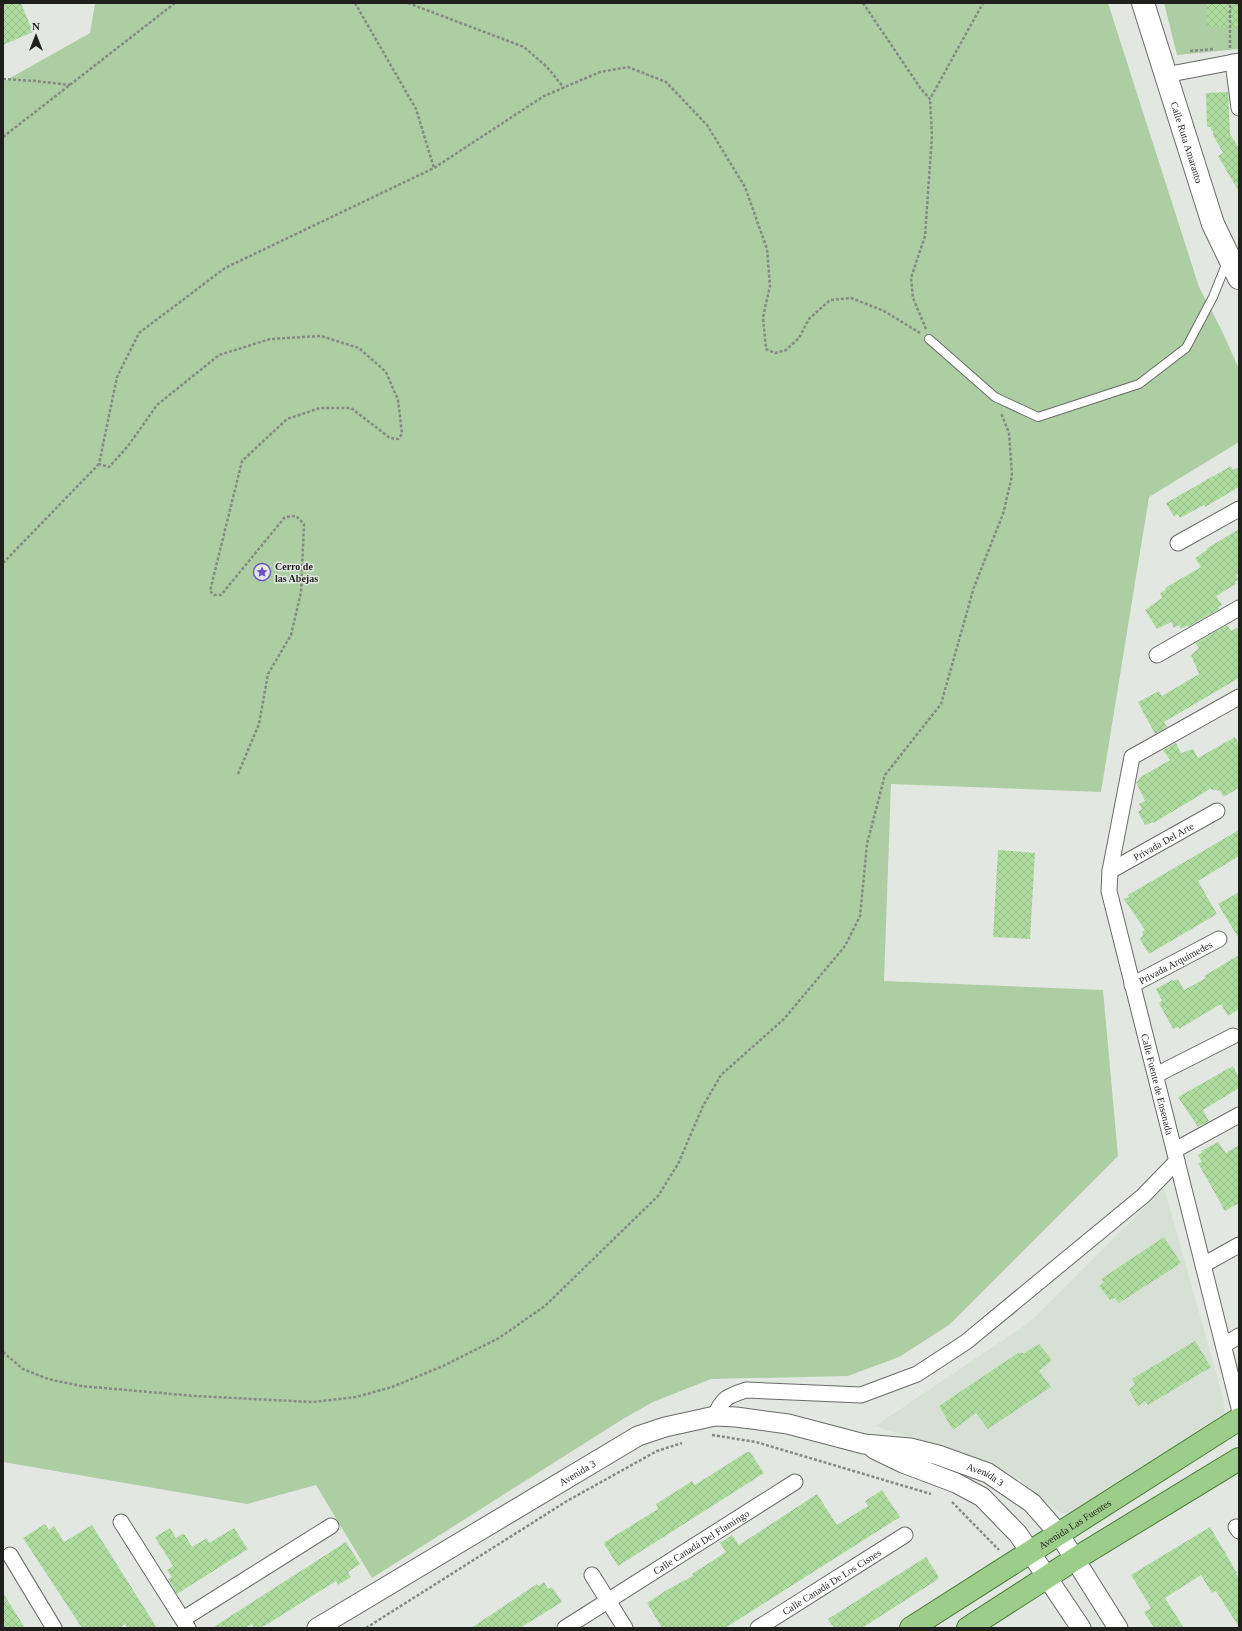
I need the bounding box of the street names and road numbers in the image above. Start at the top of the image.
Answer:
street label: Calle Ruta Amaranto [1169,100,1205,184]
street label: Privada Del Arte [1131,820,1196,862]
street label: Privada Arquímedes [1137,938,1214,986]
street label: Calle Fuente de Ensenada [1140,1033,1176,1136]
street label: Avenida 3 [557,1457,597,1488]
street label: Avenida 3 [965,1460,1006,1488]
street label: Avenida Las Fuentes [1036,1497,1113,1551]
street label: Calle Canadá Del Flamingo [651,1507,751,1576]
street label: Calle Canadá De Los Cisnes [780,1546,883,1617]

